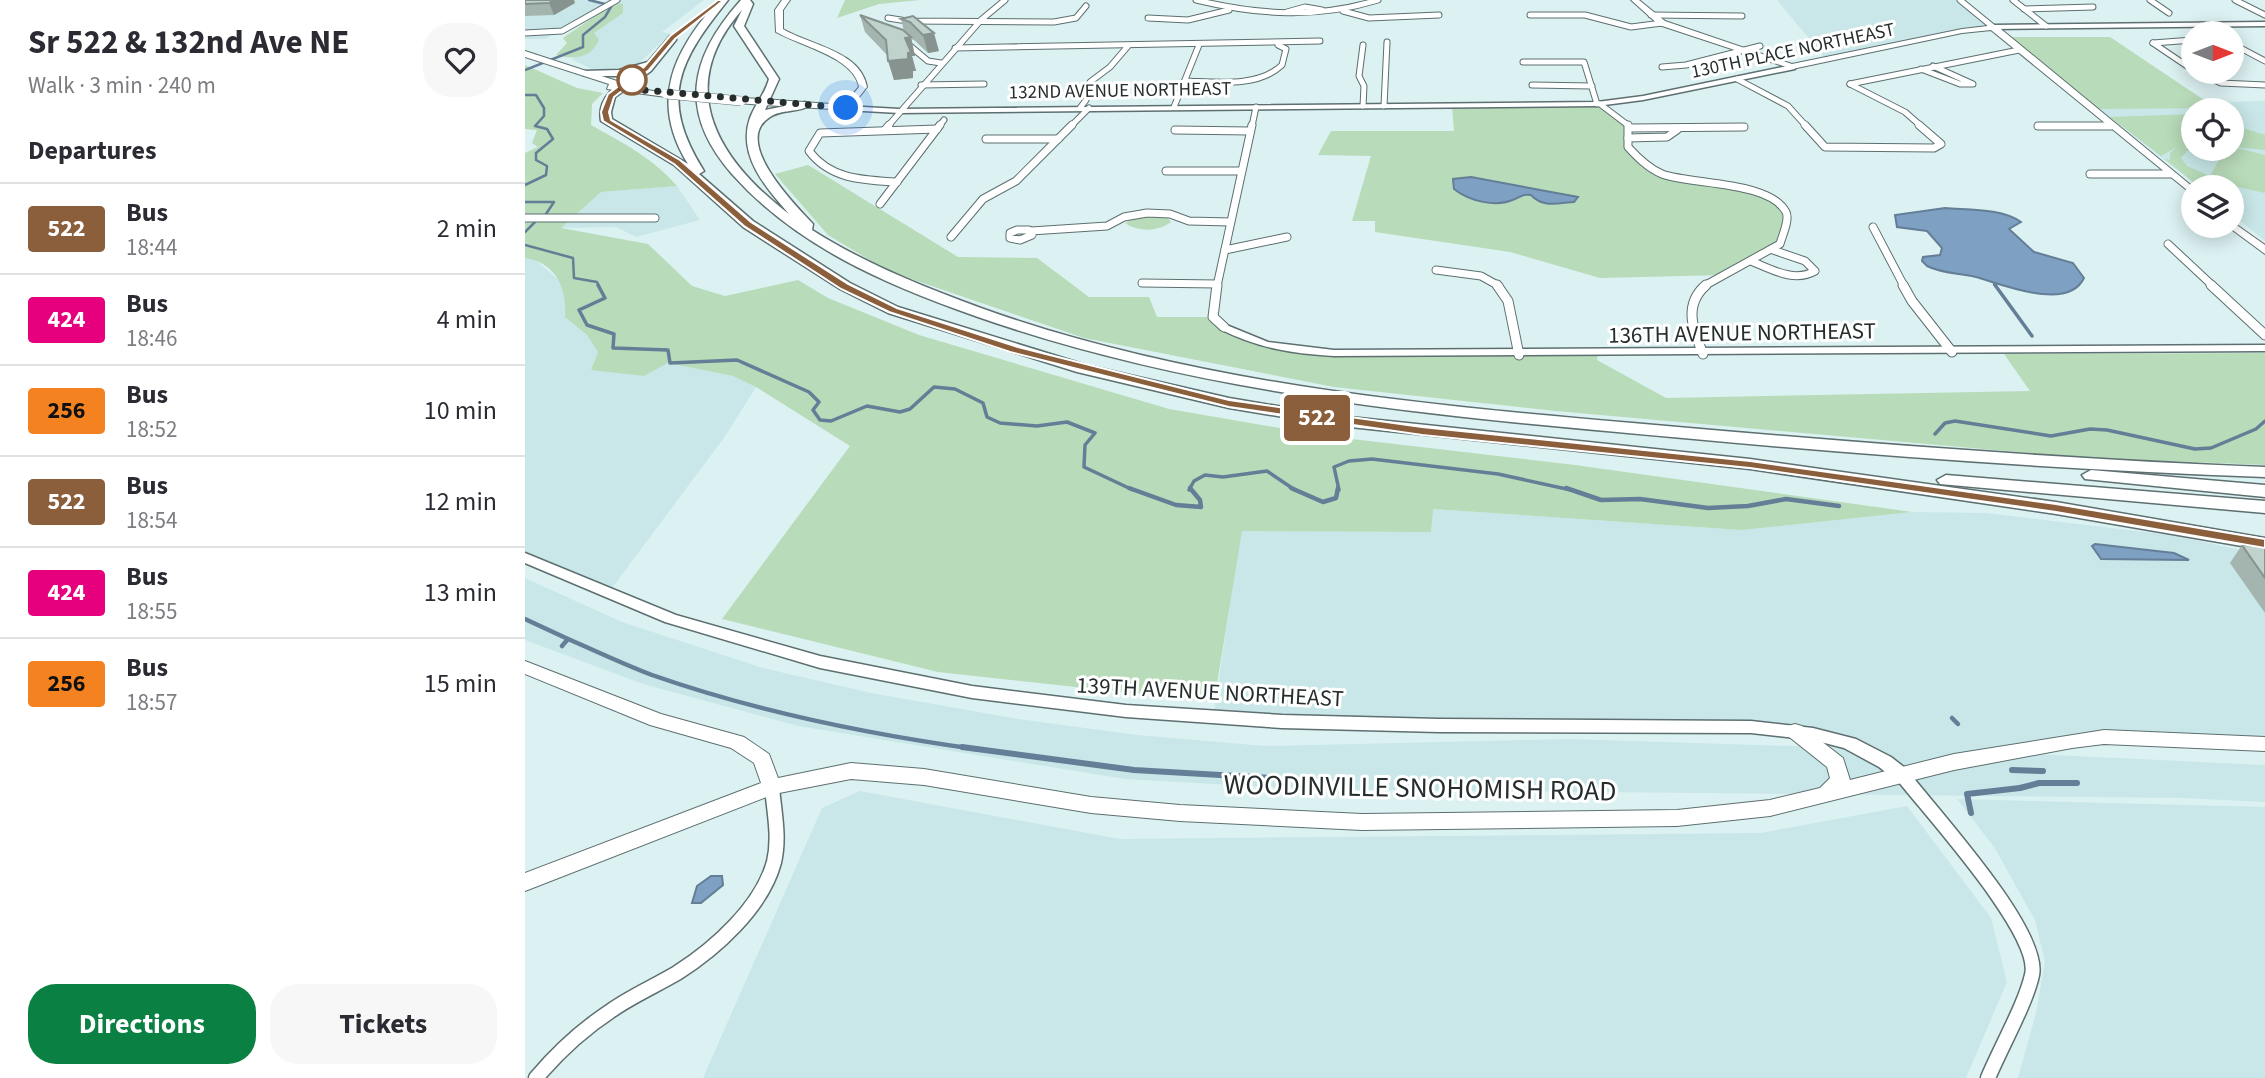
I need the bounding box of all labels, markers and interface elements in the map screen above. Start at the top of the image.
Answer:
street label: 130TH PLACE NORTHEAST [1689,16,1897,86]
text: Sr 522 & 132nd Ave NE [28,19,349,66]
north arrow [2181,21,2243,84]
map controls [2181,21,2244,238]
button: heart [423,23,497,97]
unlabelled marker [617,65,647,95]
text: Walk · 3 min · 240 m [28,69,216,102]
street label: 132ND AVENUE NORTHEAST [1008,76,1232,106]
your location [828,90,863,125]
button: locate [2181,98,2244,161]
text: Departures [28,132,156,169]
button: layers [2181,175,2244,238]
text: Bus [126,194,168,231]
text: 2 min [437,210,497,247]
text: 522 [47,211,86,246]
text: 18:44 [126,231,177,264]
text: Bus [126,285,168,322]
text: 4 min [437,301,497,338]
text: 424 [47,302,86,337]
street label: 136TH AVENUE NORTHEAST [1608,314,1876,352]
text: 18:46 [126,322,177,355]
text: Bus [126,376,168,413]
text: 10 min [424,392,497,429]
text: 256 [47,393,86,428]
line badge: 522 [1277,395,1357,441]
text: 522 [1298,400,1336,435]
text: 18:52 [126,413,177,446]
text: Bus [126,467,168,504]
text: 12 min [424,483,497,520]
text: 522 [47,484,86,519]
text: 18:54 [126,504,177,537]
text: Bus [126,558,168,595]
text: 13 min [424,574,497,611]
text: 424 [47,575,86,610]
text: 18:55 [126,595,177,628]
text: Bus [126,649,168,686]
text: 15 min [424,665,497,702]
text: 256 [47,666,86,701]
street label: 139TH AVENUE NORTHEAST [1075,669,1345,715]
text: 18:57 [126,686,177,719]
street label: WOODINVILLE SNOHOMISH ROAD [1223,765,1617,811]
button: Directions [28,984,256,1064]
button: Tickets [270,984,497,1064]

